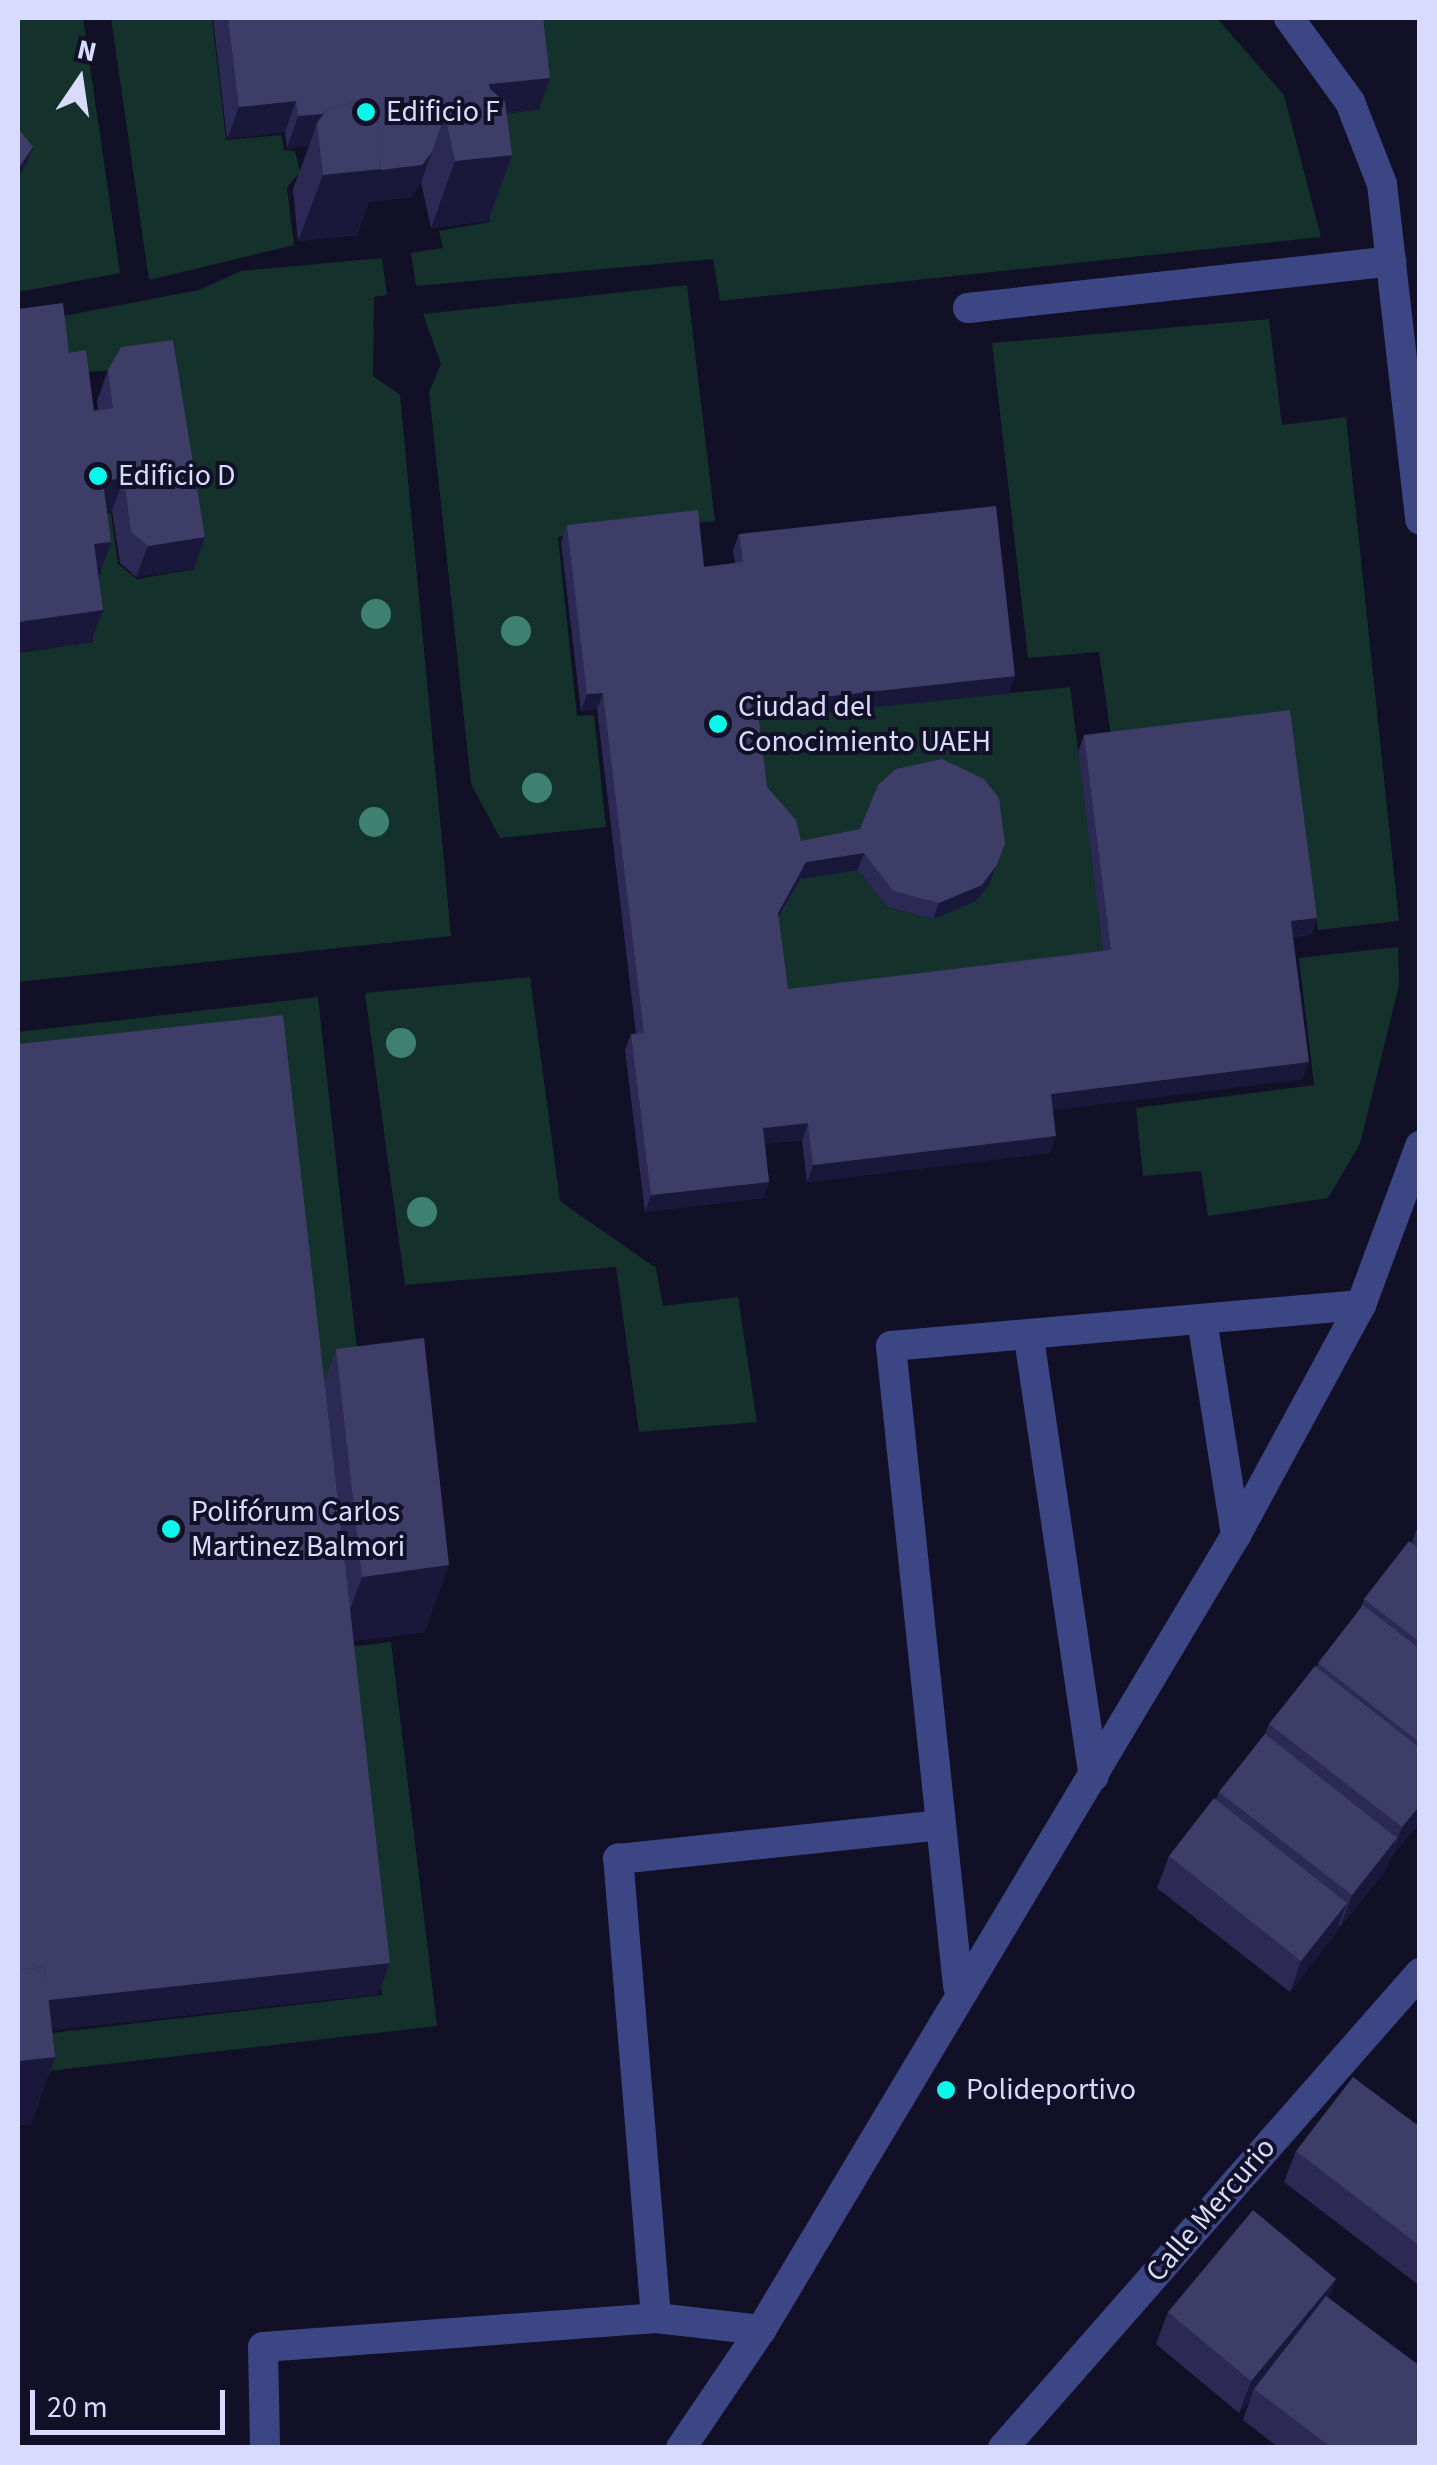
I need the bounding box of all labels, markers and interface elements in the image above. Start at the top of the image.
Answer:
text: N [73,29,100,72]
north arrow [30,30,130,130]
place label: Edificio F [386,94,500,130]
marker: Edificio F [355,101,377,123]
place label: Edificio D [118,458,235,494]
marker: Edificio D [87,465,109,487]
place label: Ciudad del Conocimiento UAEH [738,689,991,760]
marker: Ciudad del Conocimiento UAEH [707,713,729,735]
place label: Polifórum Carlos Martinez Balmori [191,1494,405,1564]
marker: Polifórum Carlos Martinez Balmori [160,1518,182,1540]
place label: Polideportivo [966,2072,1136,2108]
marker: Polideportivo [935,2079,957,2101]
street label: Calle Mercurio [1139,2131,1283,2289]
scale bar [35,2370,230,2432]
text: 20 m [47,2386,108,2429]

